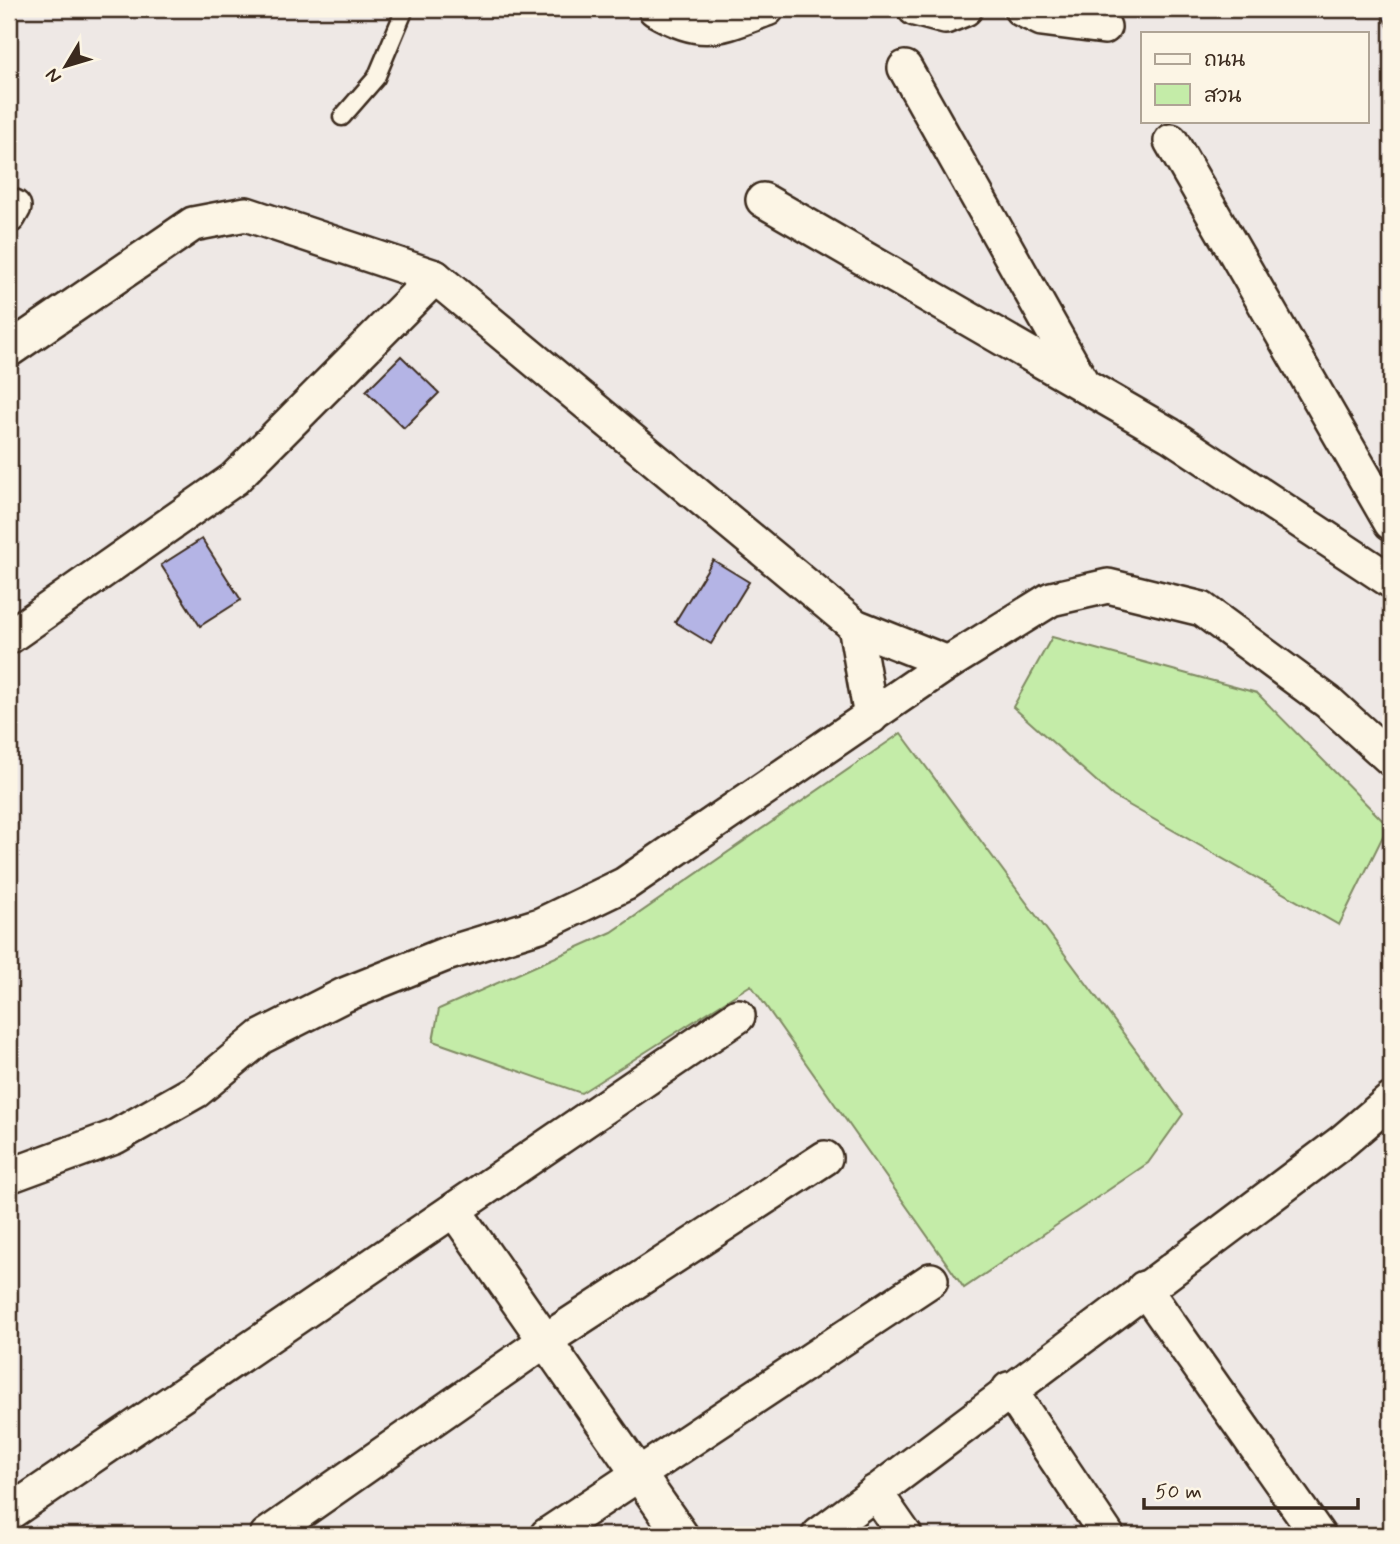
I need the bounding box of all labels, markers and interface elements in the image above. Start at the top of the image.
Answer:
north arrow [32,32,102,102]
legend [1141,32,1368,122]
text: ถนน [1204,46,1245,74]
text: N [40,63,68,88]
text: สวน [1204,82,1241,110]
scale bar [1144,1467,1358,1511]
text: 50 m [1155,1478,1202,1506]

